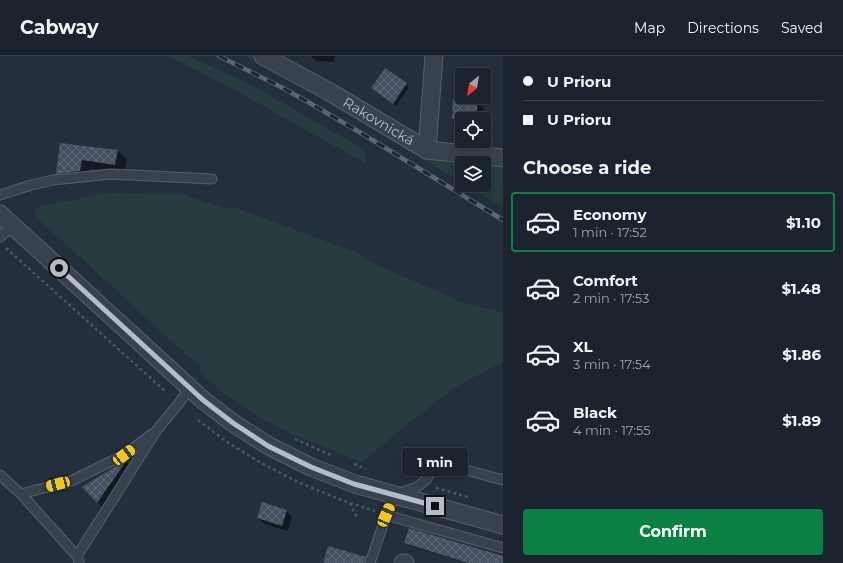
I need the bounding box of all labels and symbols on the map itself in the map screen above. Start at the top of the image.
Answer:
north arrow [455,68,491,104]
street label: Rakovnická [340,93,418,150]
route start [50,259,68,277]
car [111,443,137,467]
callout: 1 min [402,448,468,476]
car [45,475,71,493]
route end [426,497,444,515]
car [376,502,396,528]

